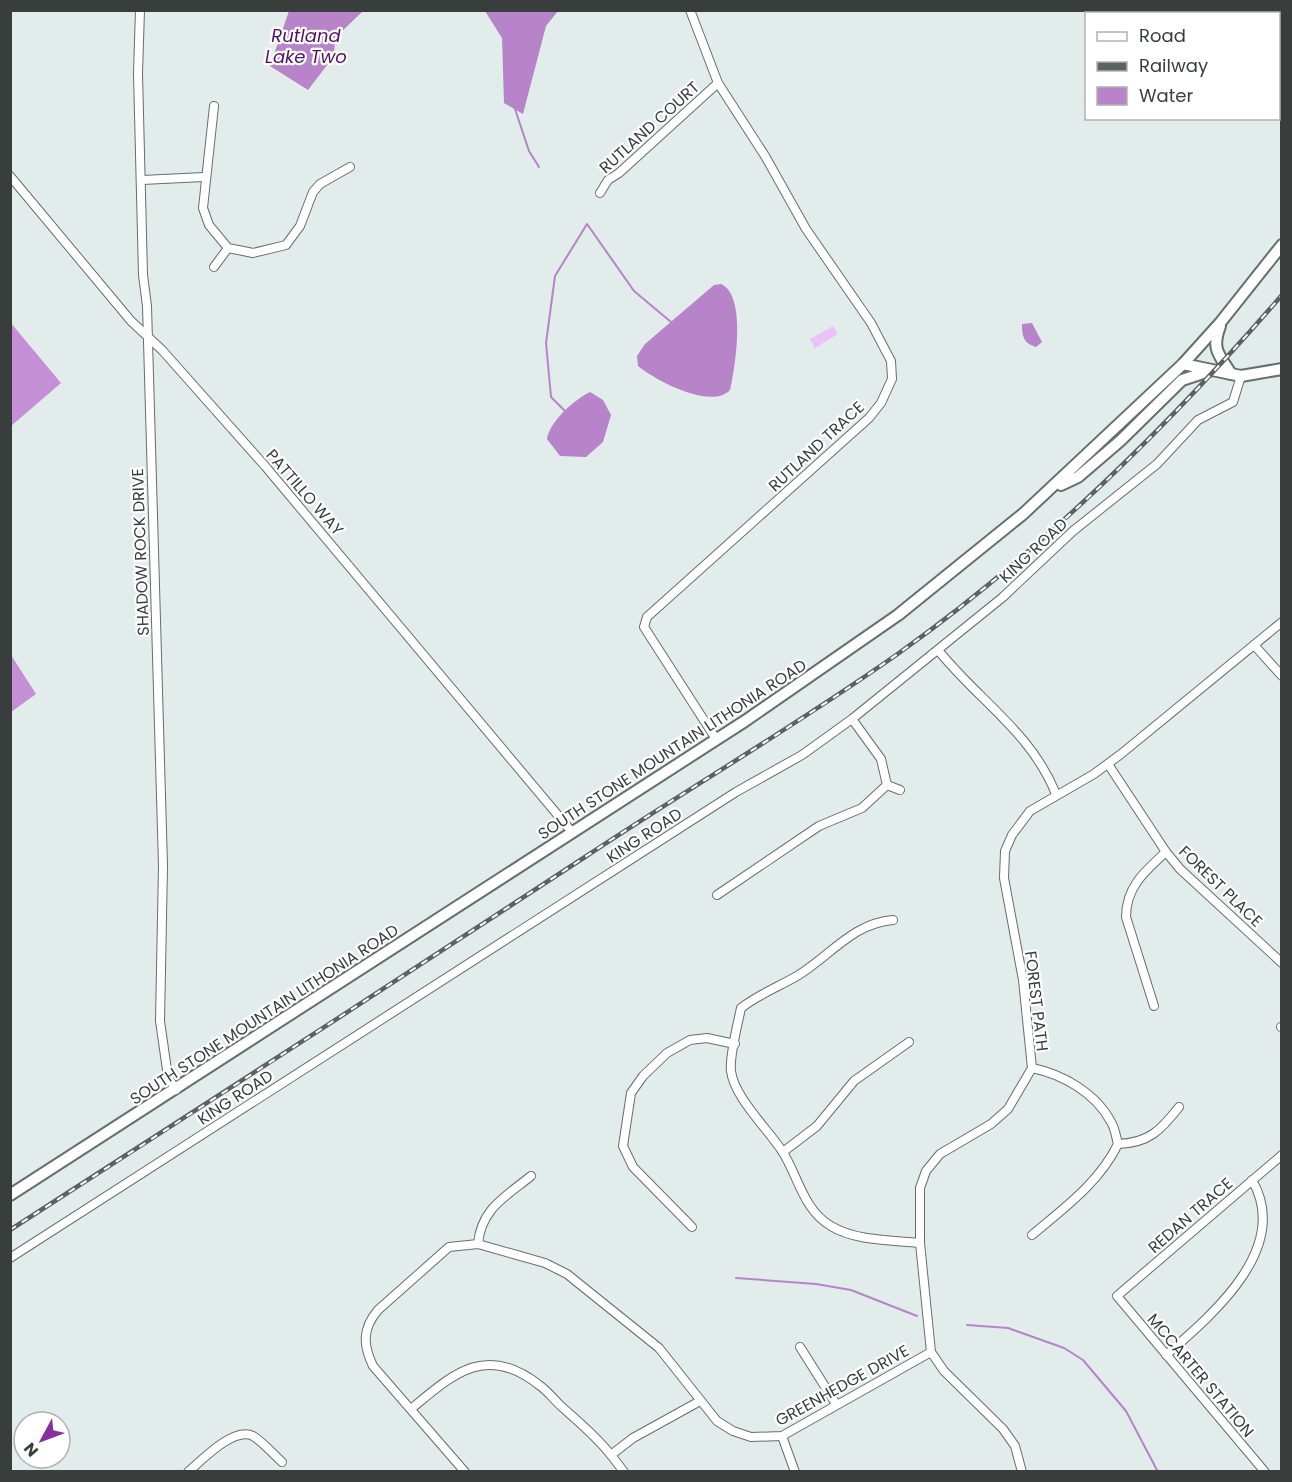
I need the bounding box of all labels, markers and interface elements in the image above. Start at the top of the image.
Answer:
legend [1085,12,1280,120]
water label: Rutland Lake Two [265,23,347,69]
text: Road [1139,23,1186,48]
text: Railway [1139,53,1208,78]
street label: RUTLAND COURT [594,76,705,179]
text: Water [1139,83,1193,108]
street label: RUTLAND TRACE [763,396,869,497]
street label: PATTILLO WAY [261,444,349,541]
street label: SHADOW ROCK DRIVE [126,468,155,636]
street label: KING ROAD [994,513,1073,588]
street label: SOUTH STONE MOUNTAIN LITHONIA ROAD [533,654,811,845]
street label: KING ROAD [602,802,687,868]
street label: FOREST PLACE [1174,840,1268,932]
street label: SOUTH STONE MOUNTAIN LITHONIA ROAD [125,919,403,1110]
street label: FOREST PATH [1019,950,1054,1052]
street label: KING ROAD [193,1064,278,1130]
street label: REDAN TRACE [1143,1172,1238,1259]
street label: MCCARTER STATION [1142,1309,1259,1442]
street label: GREENHEDGE DRIVE [771,1339,913,1432]
north arrow [12,1410,72,1470]
text: N [18,1437,44,1462]

